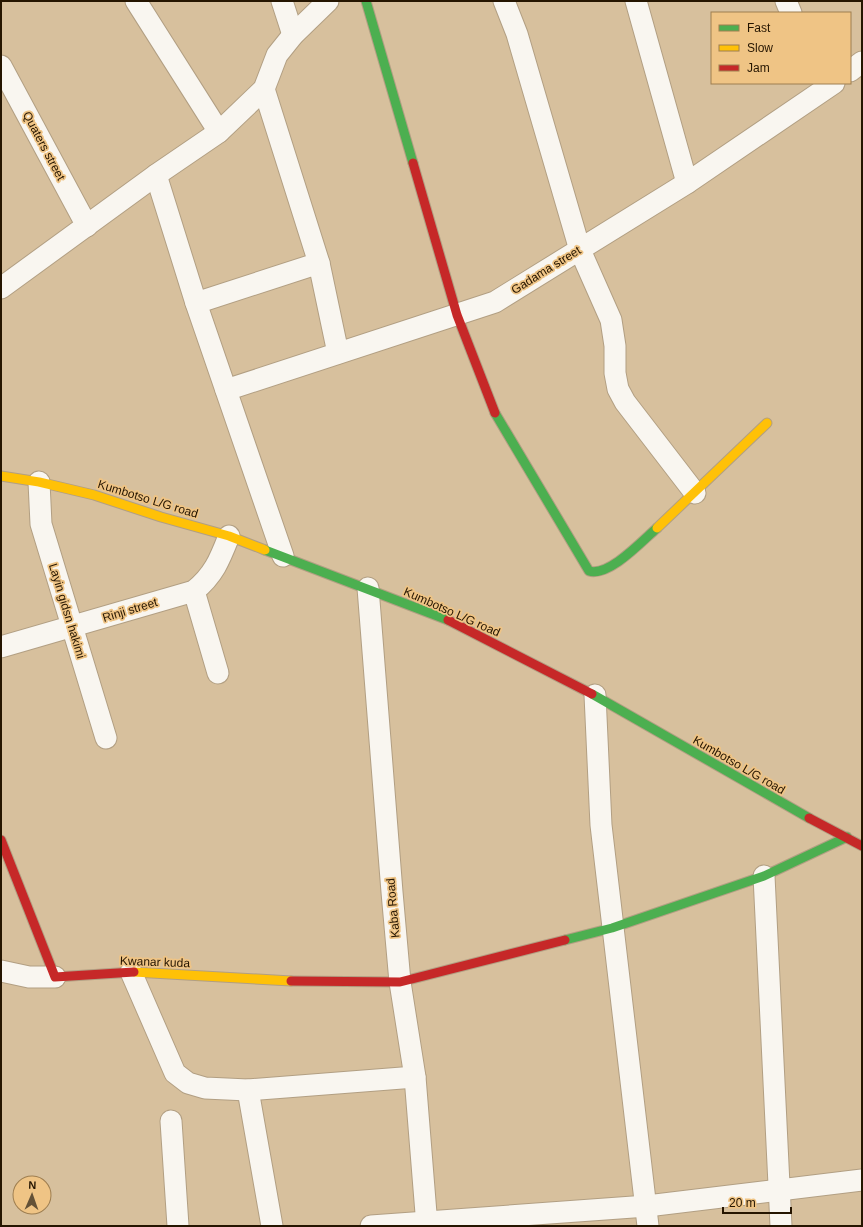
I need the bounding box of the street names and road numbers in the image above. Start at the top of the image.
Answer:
street label: Quaters street [20,109,68,183]
street label: Gadama street [509,243,584,297]
street label: Kumbotso L/G road [96,477,200,521]
street label: Layin gidsn hakimi [46,562,88,660]
street label: Kumbotso L/G road [402,584,502,640]
street label: Rinji street [101,595,160,625]
street label: Kumbotso L/G road [690,733,788,797]
street label: Kaba Road [383,877,403,939]
street label: Kwanar kuda [120,954,191,970]

